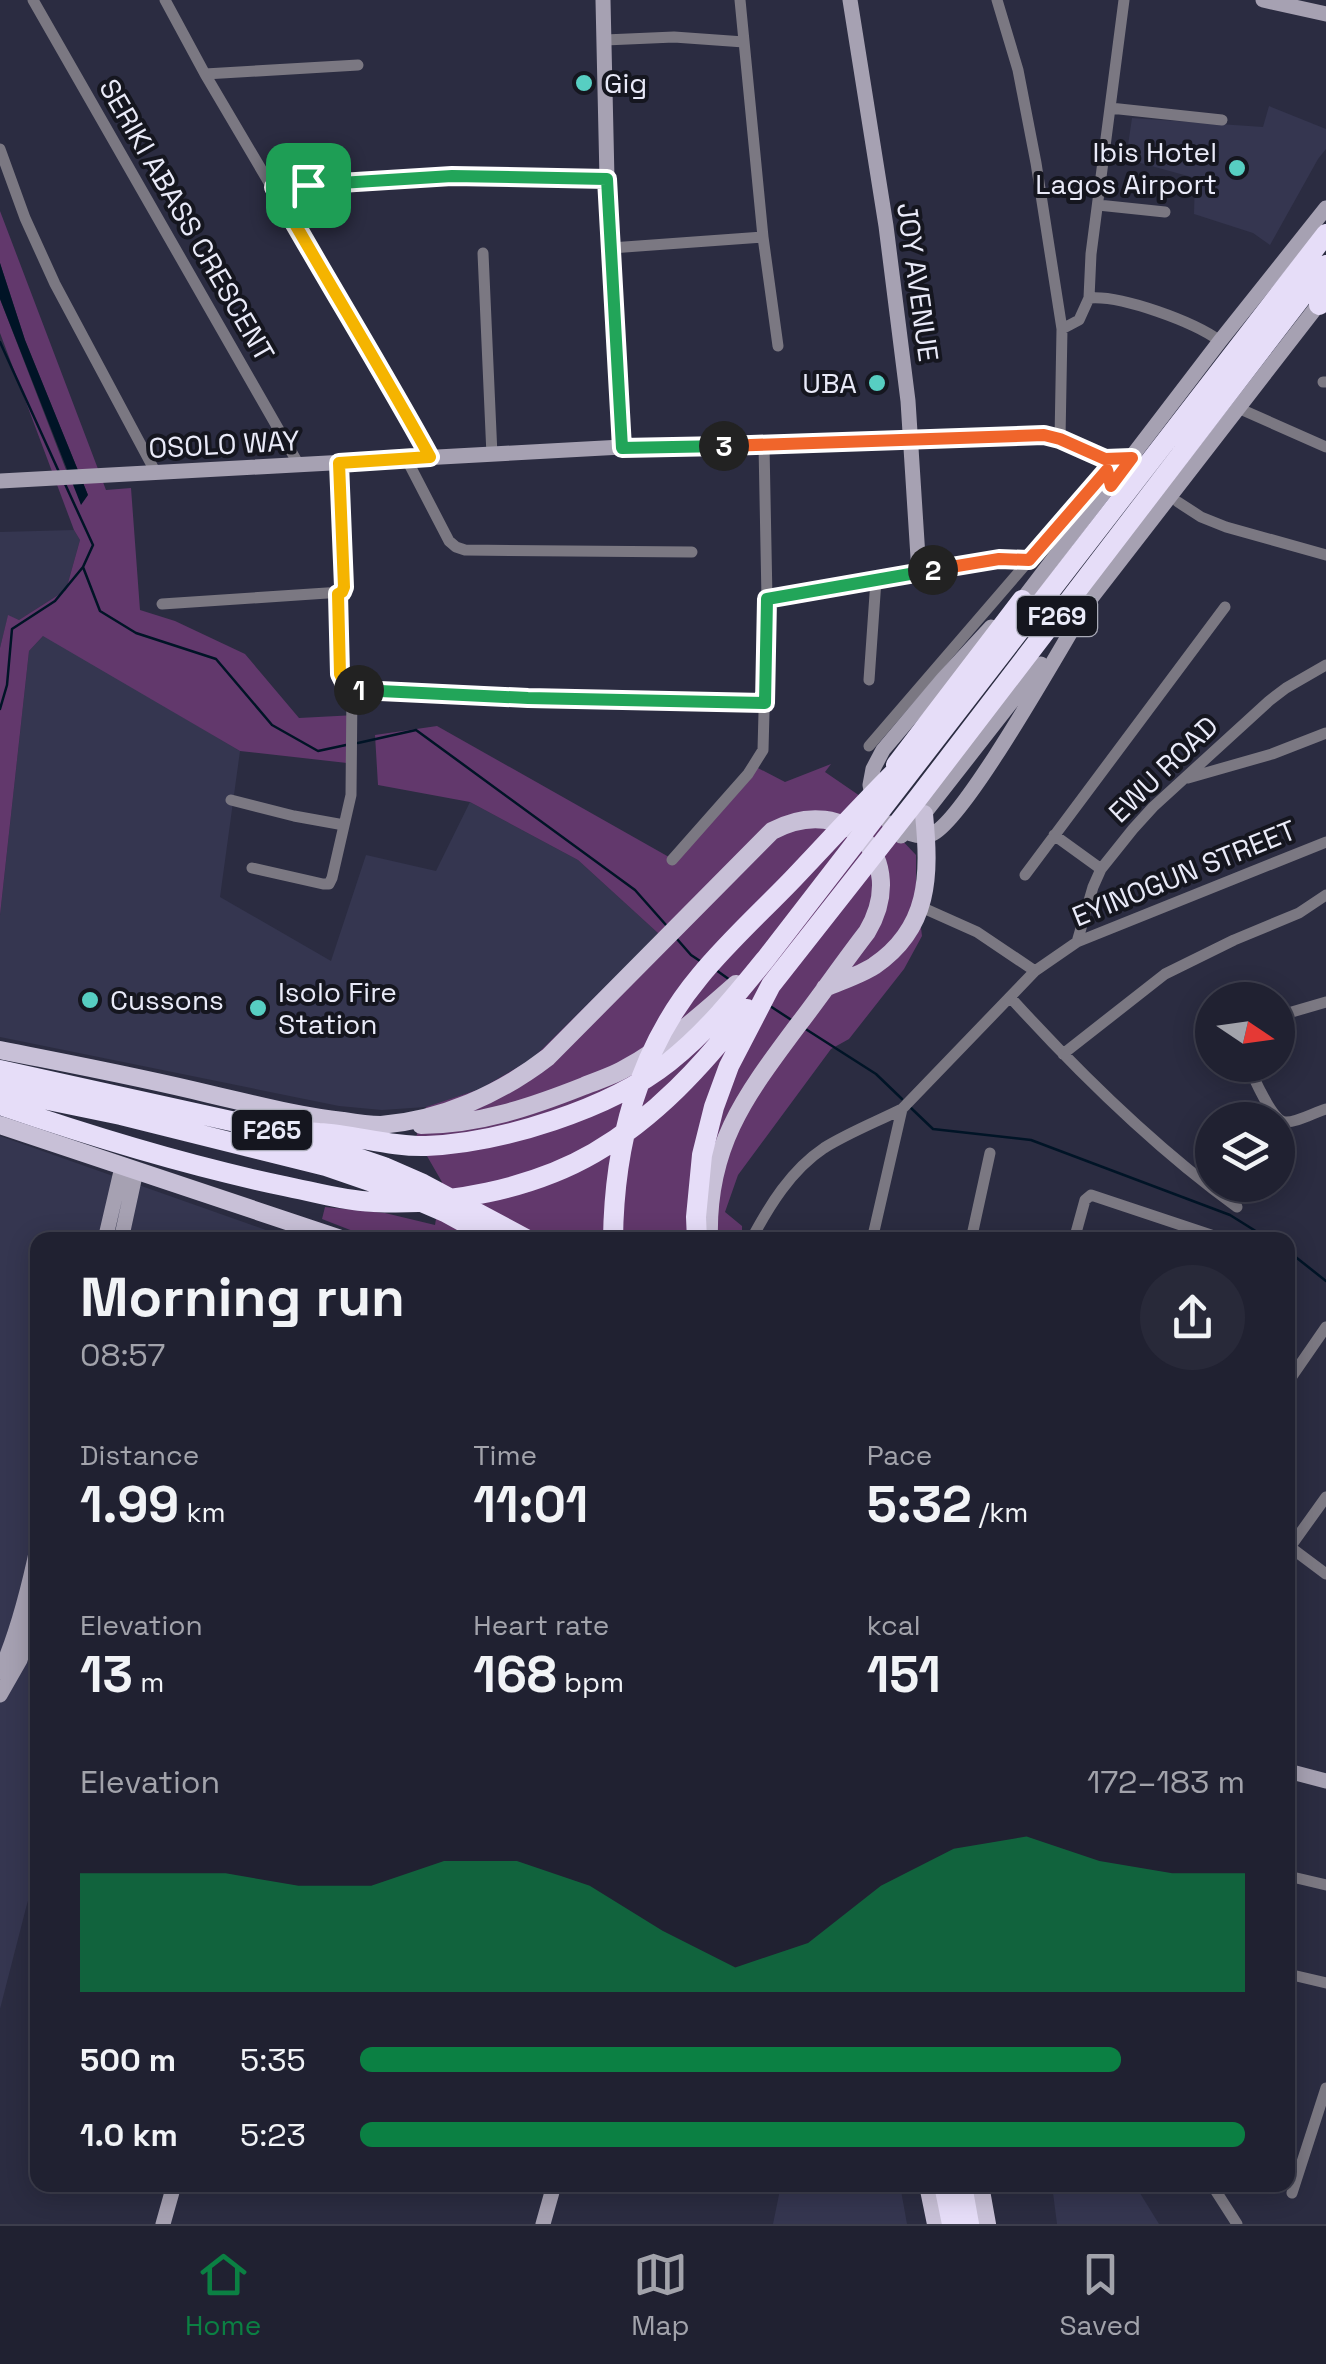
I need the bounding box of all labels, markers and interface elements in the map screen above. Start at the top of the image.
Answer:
place label: Gig [604,65,647,101]
street label: SERIKI ABASS CRESCENT [91,72,283,368]
marker: Gig [573,72,595,94]
place label: Ibis Hotel Lagos Airport [1035,134,1217,202]
pin [266,143,351,228]
marker: Ibis Hotel Lagos Airport [1226,157,1248,179]
icon: arrive [281,158,336,213]
street label: JOY AVENUE [889,200,947,364]
place label: UBA [802,365,857,401]
marker: UBA [866,372,888,394]
pin: 3 [699,421,749,471]
street label: OSOLO WAY [147,422,301,466]
text: 3 [715,428,733,464]
pin: 2 [908,545,958,595]
text: 2 [925,552,941,588]
road number: F269 [1017,596,1097,636]
pin: 1 [334,665,384,715]
text: 1 [353,672,365,708]
street label: EWU ROAD [1101,708,1225,830]
street label: EYINOGUN STREET [1067,812,1301,934]
place label: Isolo Fire Station [278,974,397,1042]
place label: Cussons [110,982,224,1018]
north arrow [1195,982,1295,1082]
map controls [1195,982,1295,1202]
marker: Cussons [79,989,101,1011]
marker: Isolo Fire Station [247,997,269,1019]
button: layers [1195,1102,1295,1202]
road number: F265 [232,1110,312,1150]
text: Morning run [80,1262,405,1332]
button: share [1140,1265,1245,1370]
text: 08:57 [80,1335,165,1375]
text: Distance [80,1437,199,1473]
text: Time [473,1437,537,1473]
text: Pace [867,1437,932,1473]
text: 1.99 [80,1473,179,1537]
text: 11:01 [473,1473,588,1537]
text: 5:32 [867,1473,972,1537]
text: km [179,1494,226,1530]
text: /km [972,1494,1028,1530]
text: Elevation [80,1607,203,1643]
text: Heart rate [473,1607,609,1643]
text: kcal [867,1607,921,1643]
text: 13 [80,1643,133,1707]
text: 168 [473,1643,557,1707]
text: 151 [867,1643,941,1707]
text: m [133,1664,164,1700]
text: bpm [557,1664,624,1700]
text: Elevation [80,1762,220,1802]
text: 172–183 m [1087,1762,1245,1802]
text: 500 m [80,2040,176,2080]
text: 5:35 [240,2040,306,2080]
text: 1.0 km [80,2115,178,2155]
text: 5:23 [240,2115,306,2155]
tab: Home [185,2247,261,2343]
tab: Map [631,2247,690,2343]
tab: Saved [1059,2247,1141,2343]

